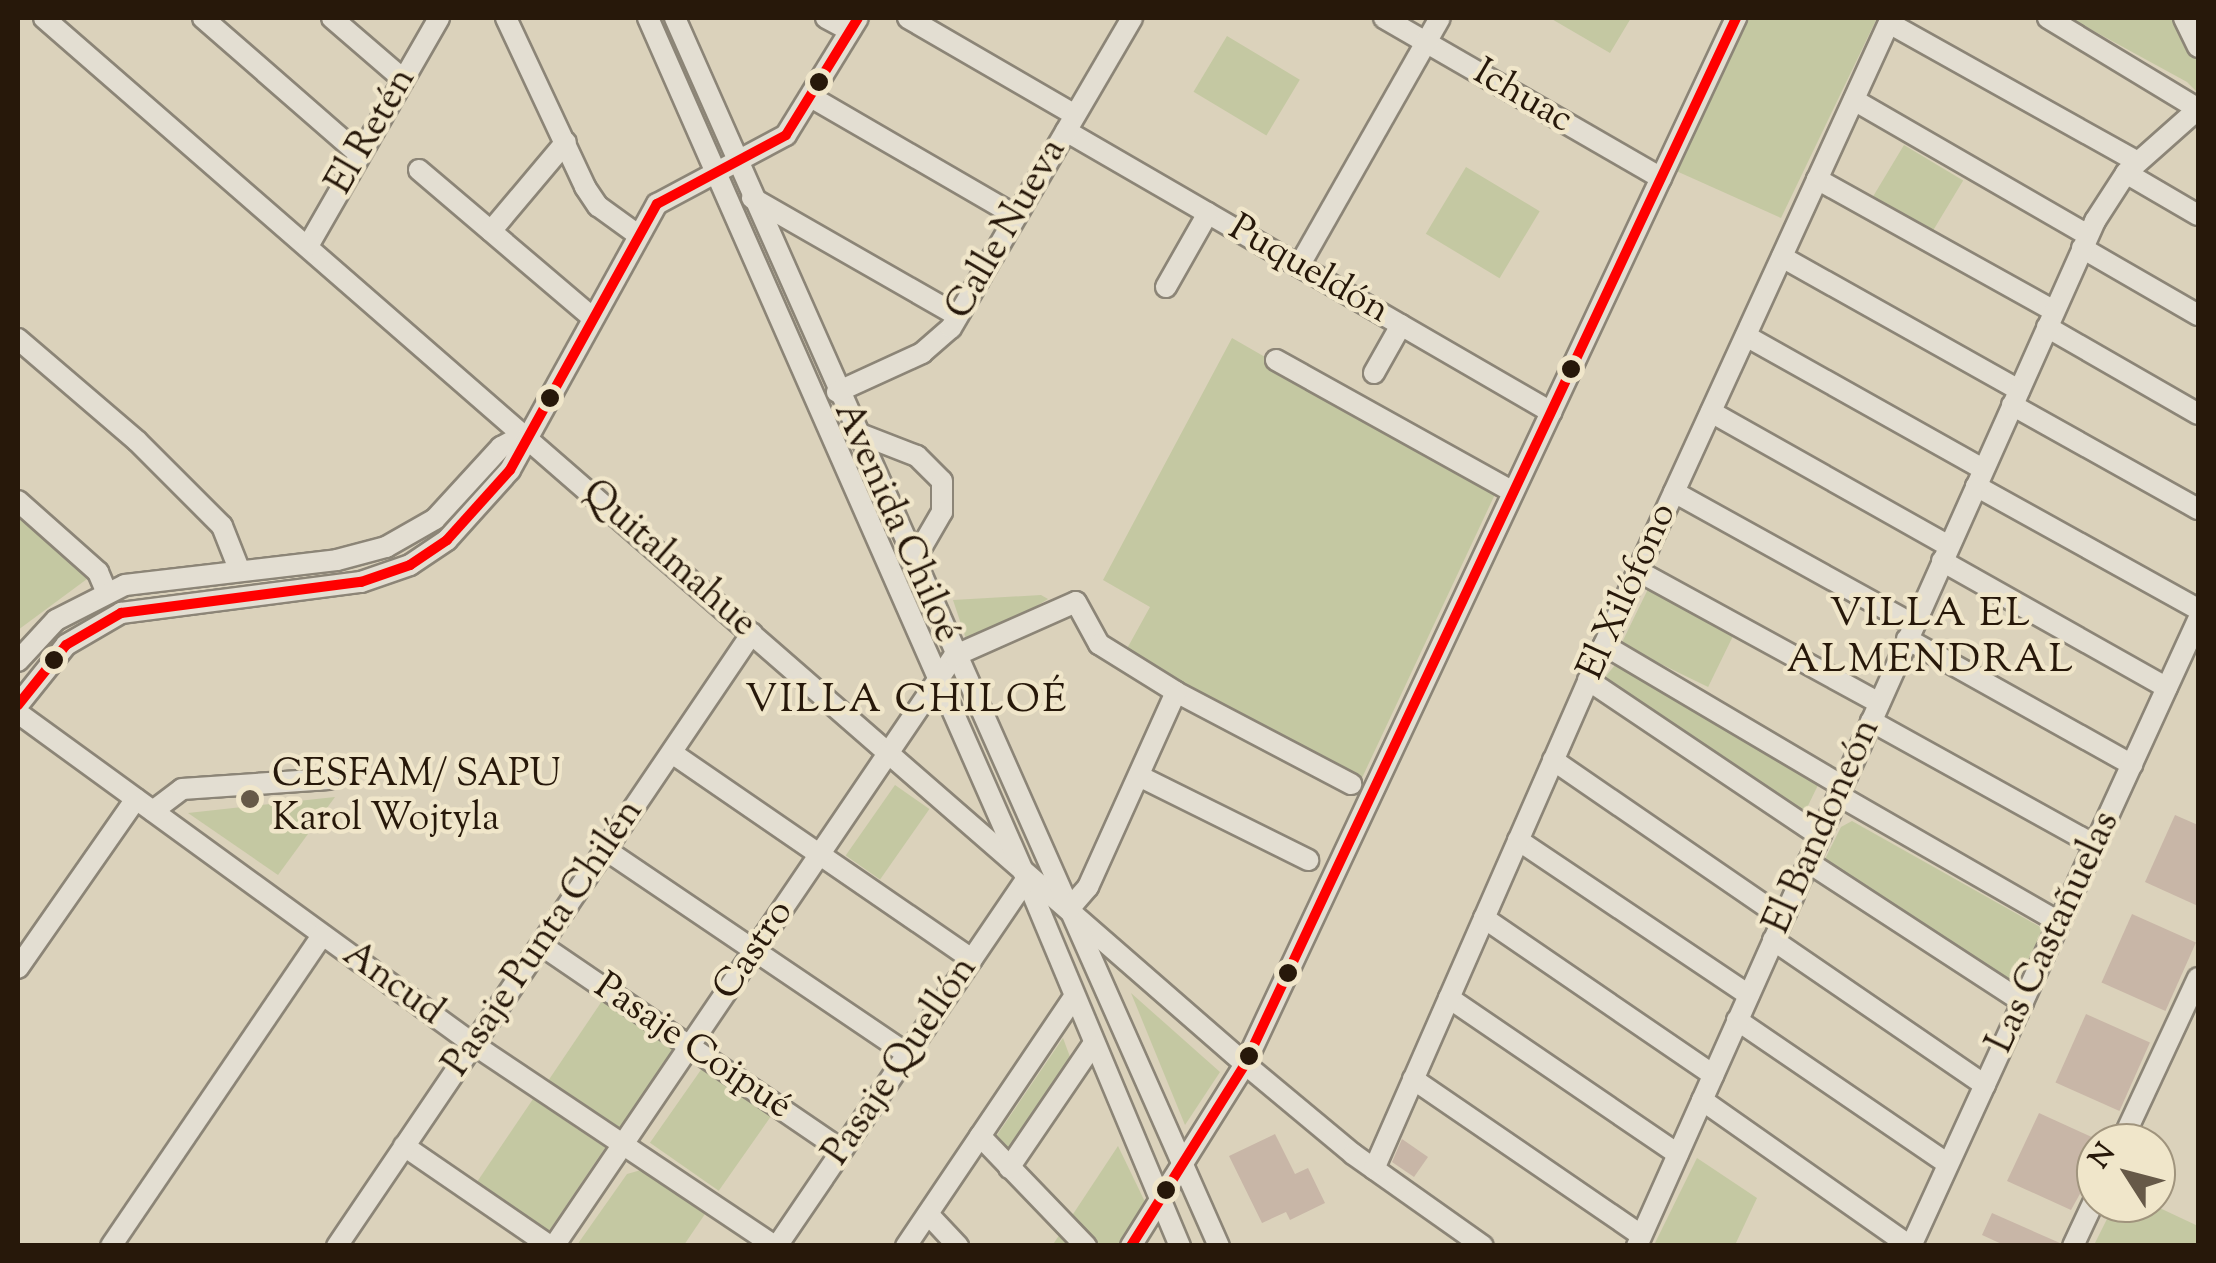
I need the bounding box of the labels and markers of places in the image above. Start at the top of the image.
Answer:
unlabelled marker [809,72,829,92]
unlabelled marker [1561,359,1581,379]
unlabelled marker [540,388,560,408]
unlabelled marker [44,650,64,670]
place label: CESFAM/ SAPU Karol Wojtyla [272,754,560,844]
marker: CESFAM/ SAPU Karol Wojtyla [237,786,263,812]
unlabelled marker [1278,963,1298,983]
unlabelled marker [1239,1046,1259,1066]
unlabelled marker [1156,1180,1176,1200]

